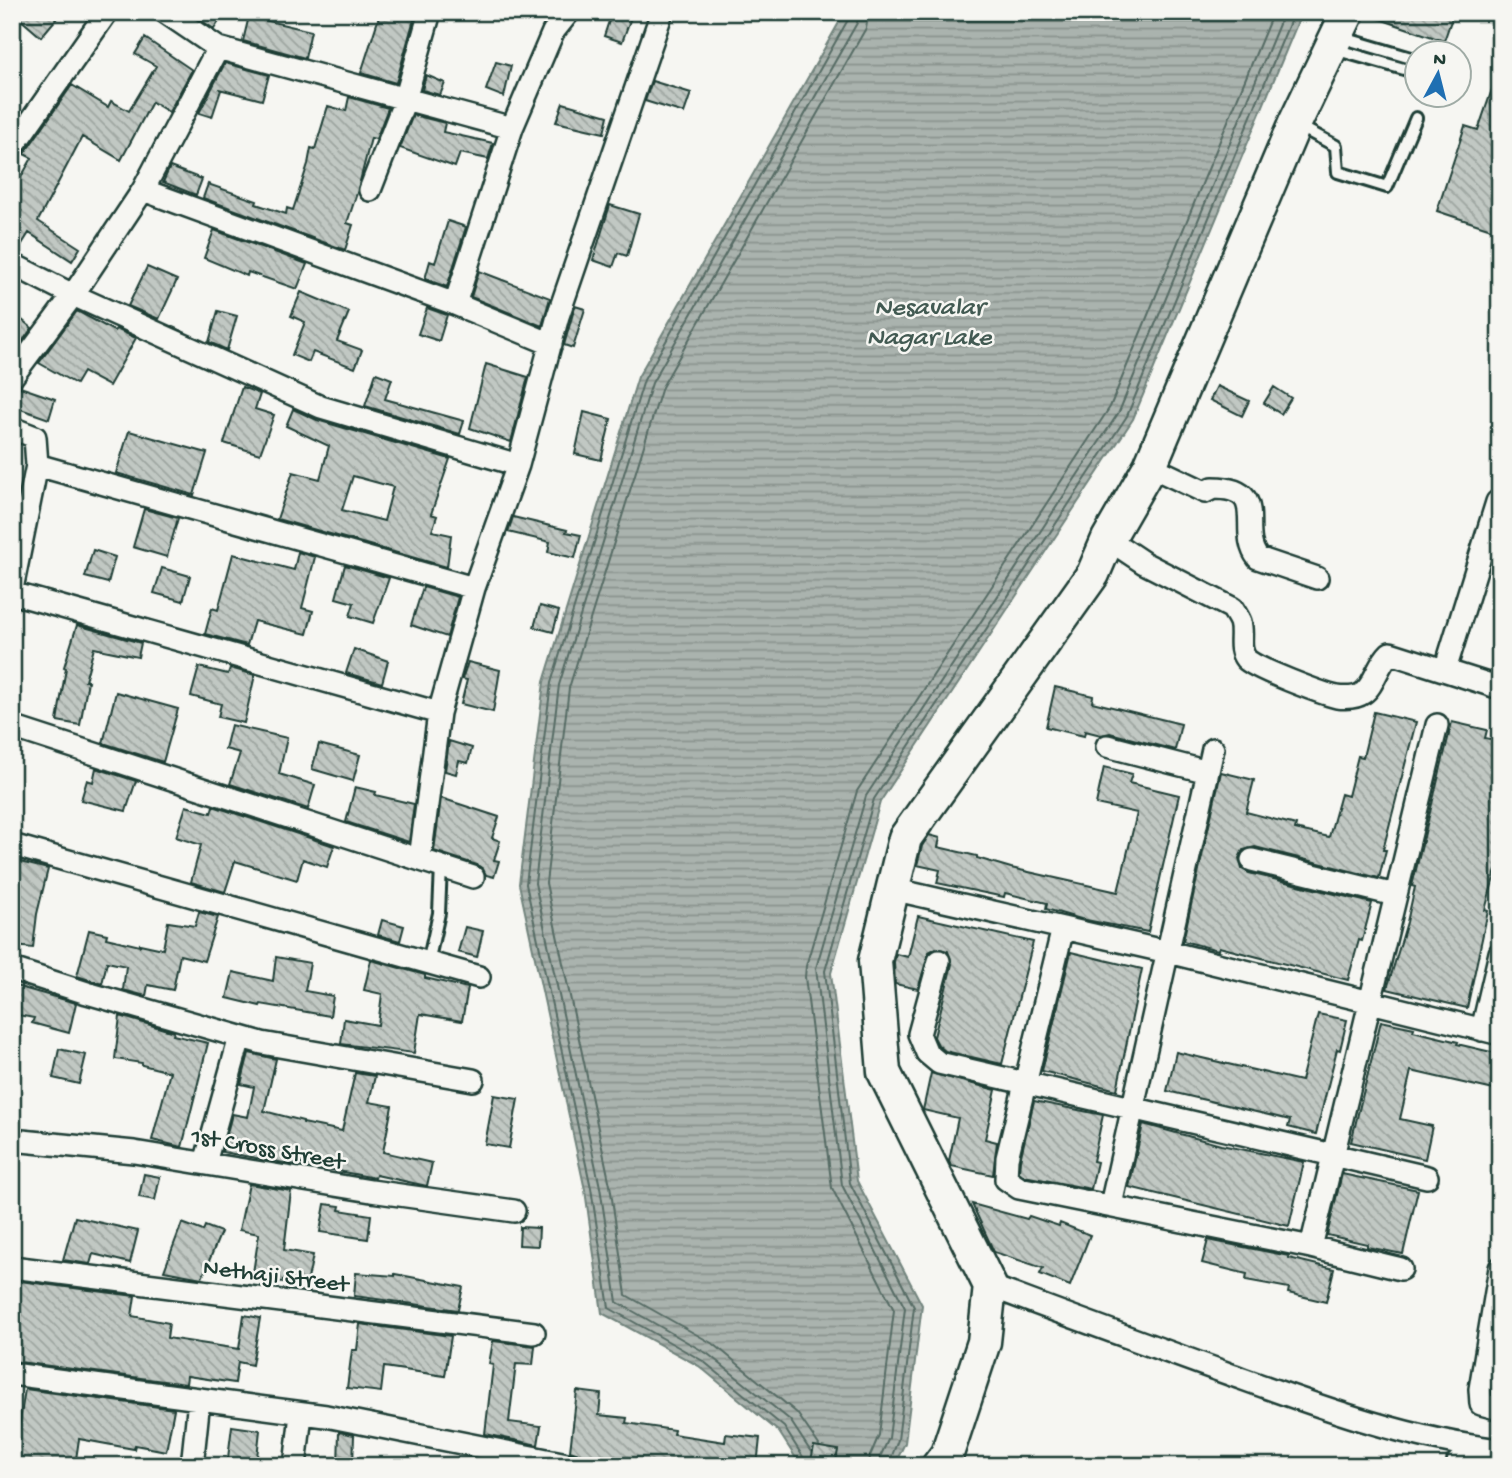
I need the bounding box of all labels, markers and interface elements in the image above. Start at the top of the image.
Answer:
north arrow [1404,38,1474,108]
text: N [1432,48,1447,73]
water label: Nesavalar Nagar Lake [867,294,993,355]
street label: 1st Cross Street [187,1123,349,1179]
street label: Nethaji Street [201,1254,352,1301]

